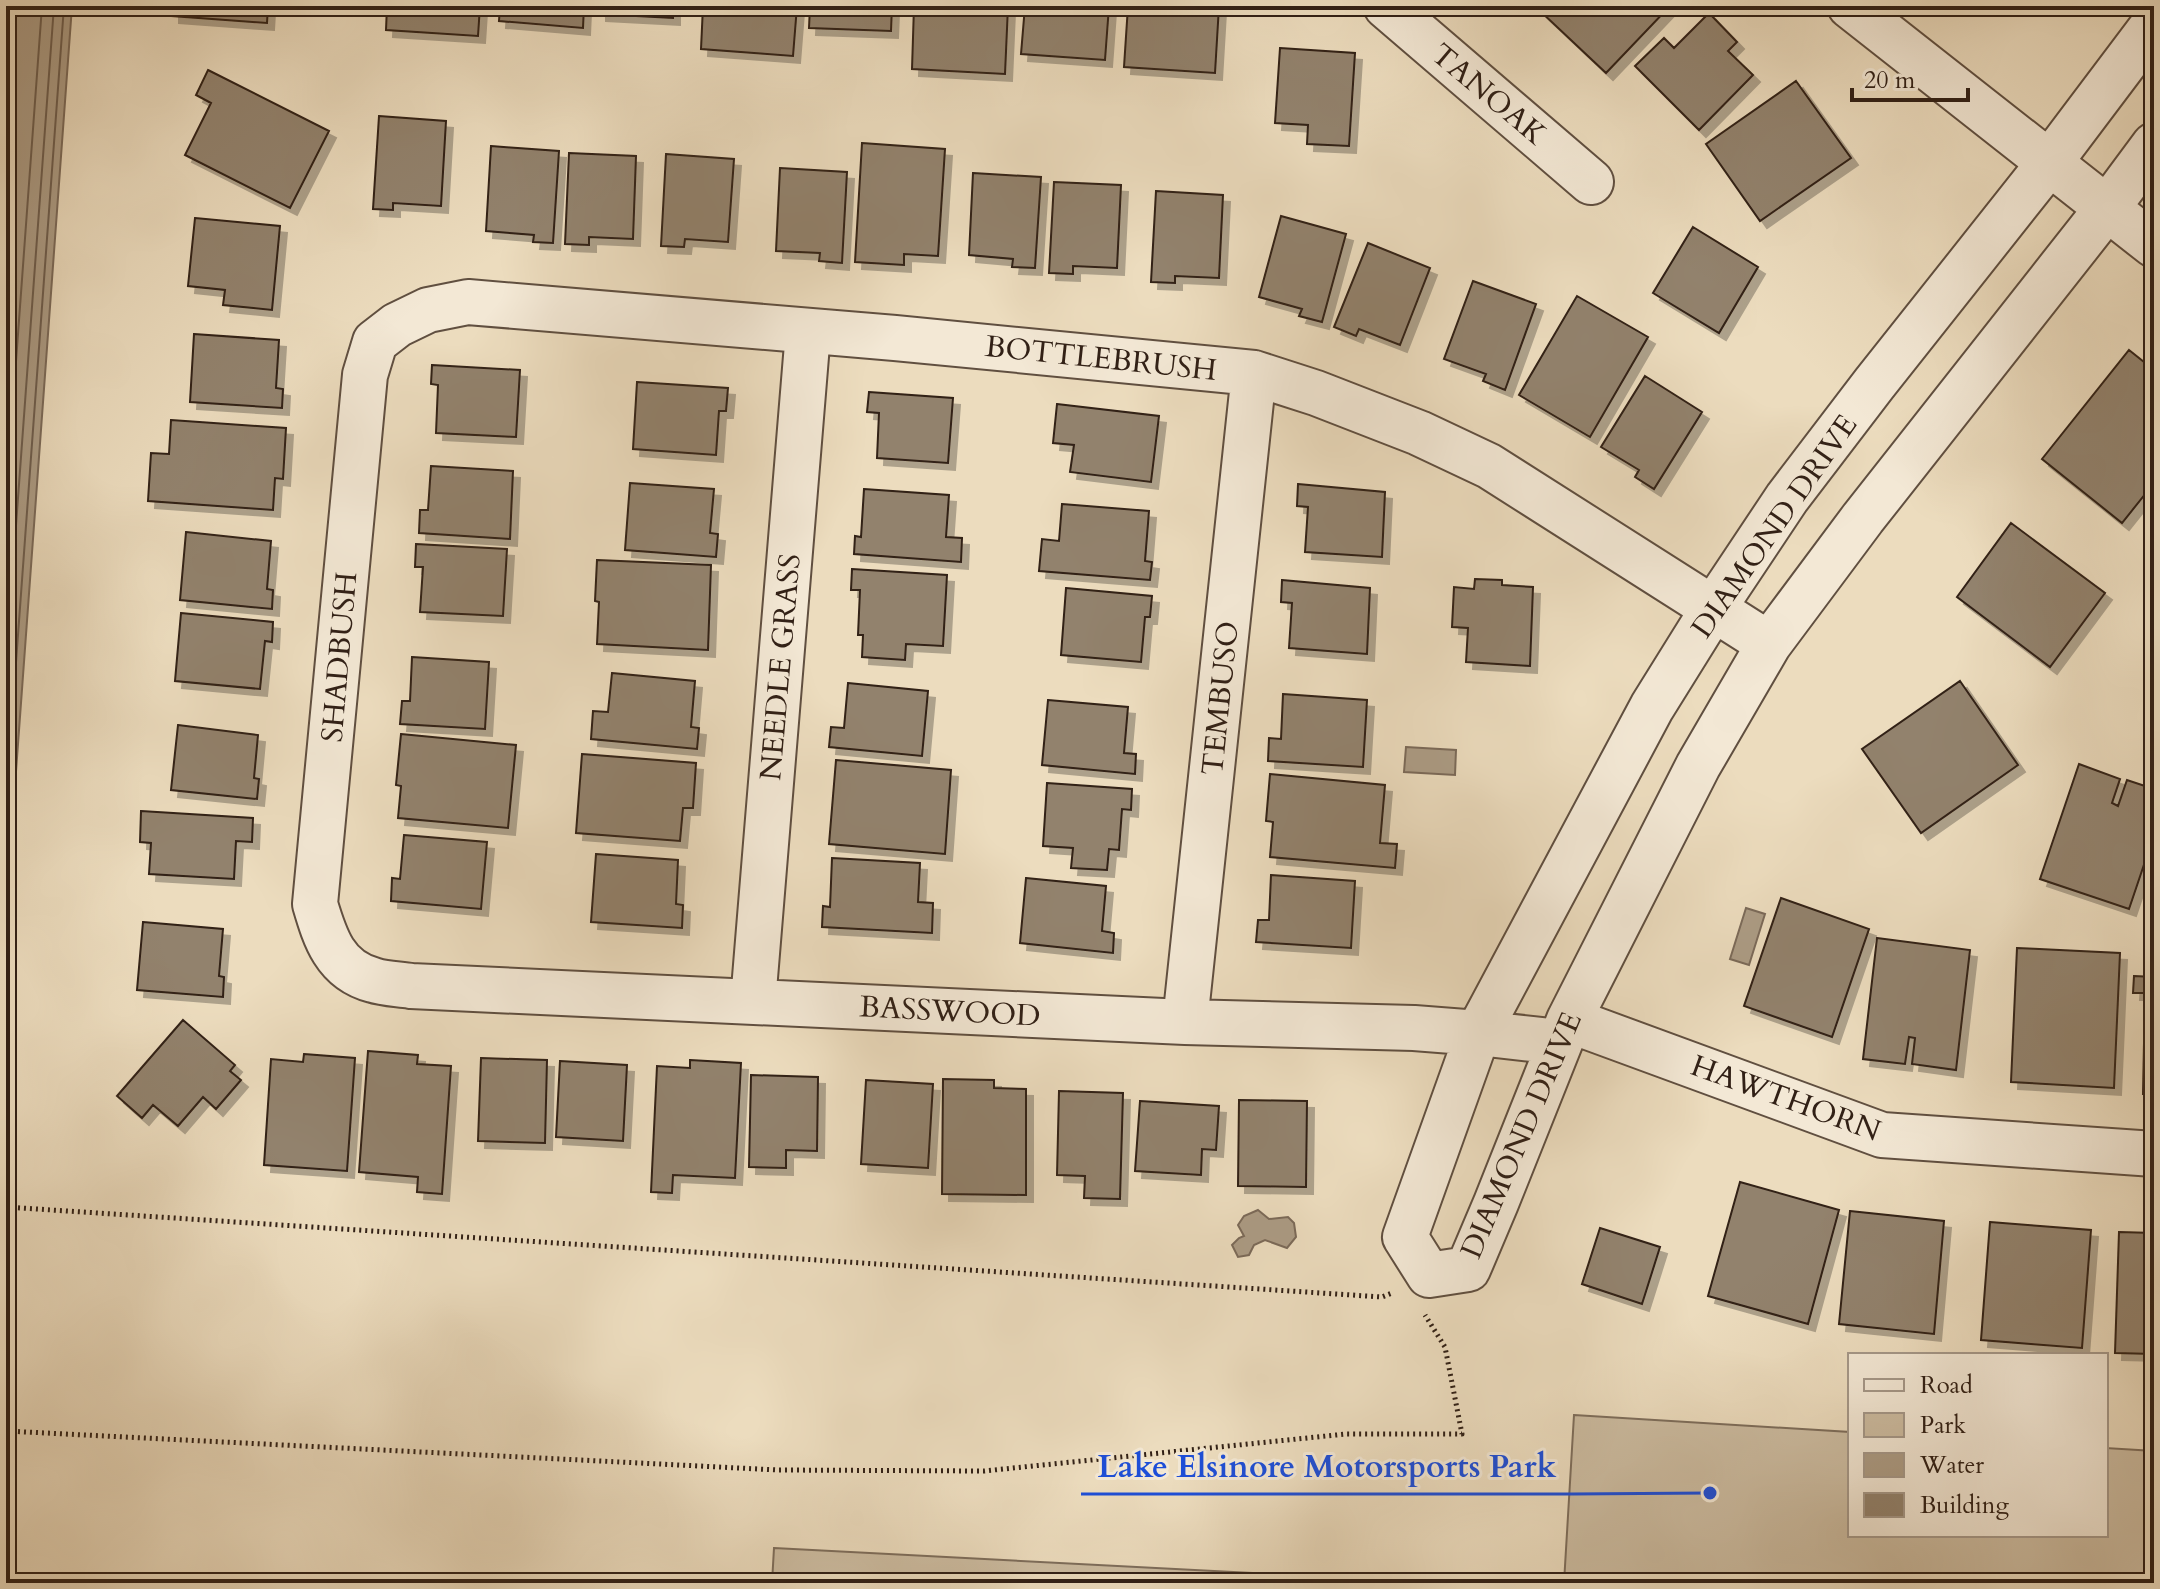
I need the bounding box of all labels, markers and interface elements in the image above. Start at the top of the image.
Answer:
street label: TANOAK [1422,34,1555,155]
scale bar [1852,52,1968,102]
text: 20 m [1864,64,1916,97]
street label: BOTTLEBRUSH [983,326,1219,391]
street label: DIAMOND DRIVE [1682,406,1867,646]
street label: NEEDLE GRASS [750,552,811,782]
street label: SHADBUSH [312,570,367,744]
street label: TEMBUSO [1192,619,1249,777]
street label: BASSWOOD [858,986,1042,1037]
street label: DIAMOND DRIVE [1451,1006,1592,1265]
street label: HAWTHORN [1685,1045,1887,1152]
legend [1848,1353,2108,1537]
text: Road [1920,1369,1973,1402]
text: Park [1920,1409,1966,1442]
callout: Lake Elsinore Motorsports Park [1081,1438,1572,1494]
text: Lake Elsinore Motorsports Park [1098,1445,1557,1489]
text: Water [1919,1449,1984,1482]
text: Building [1920,1489,2010,1522]

